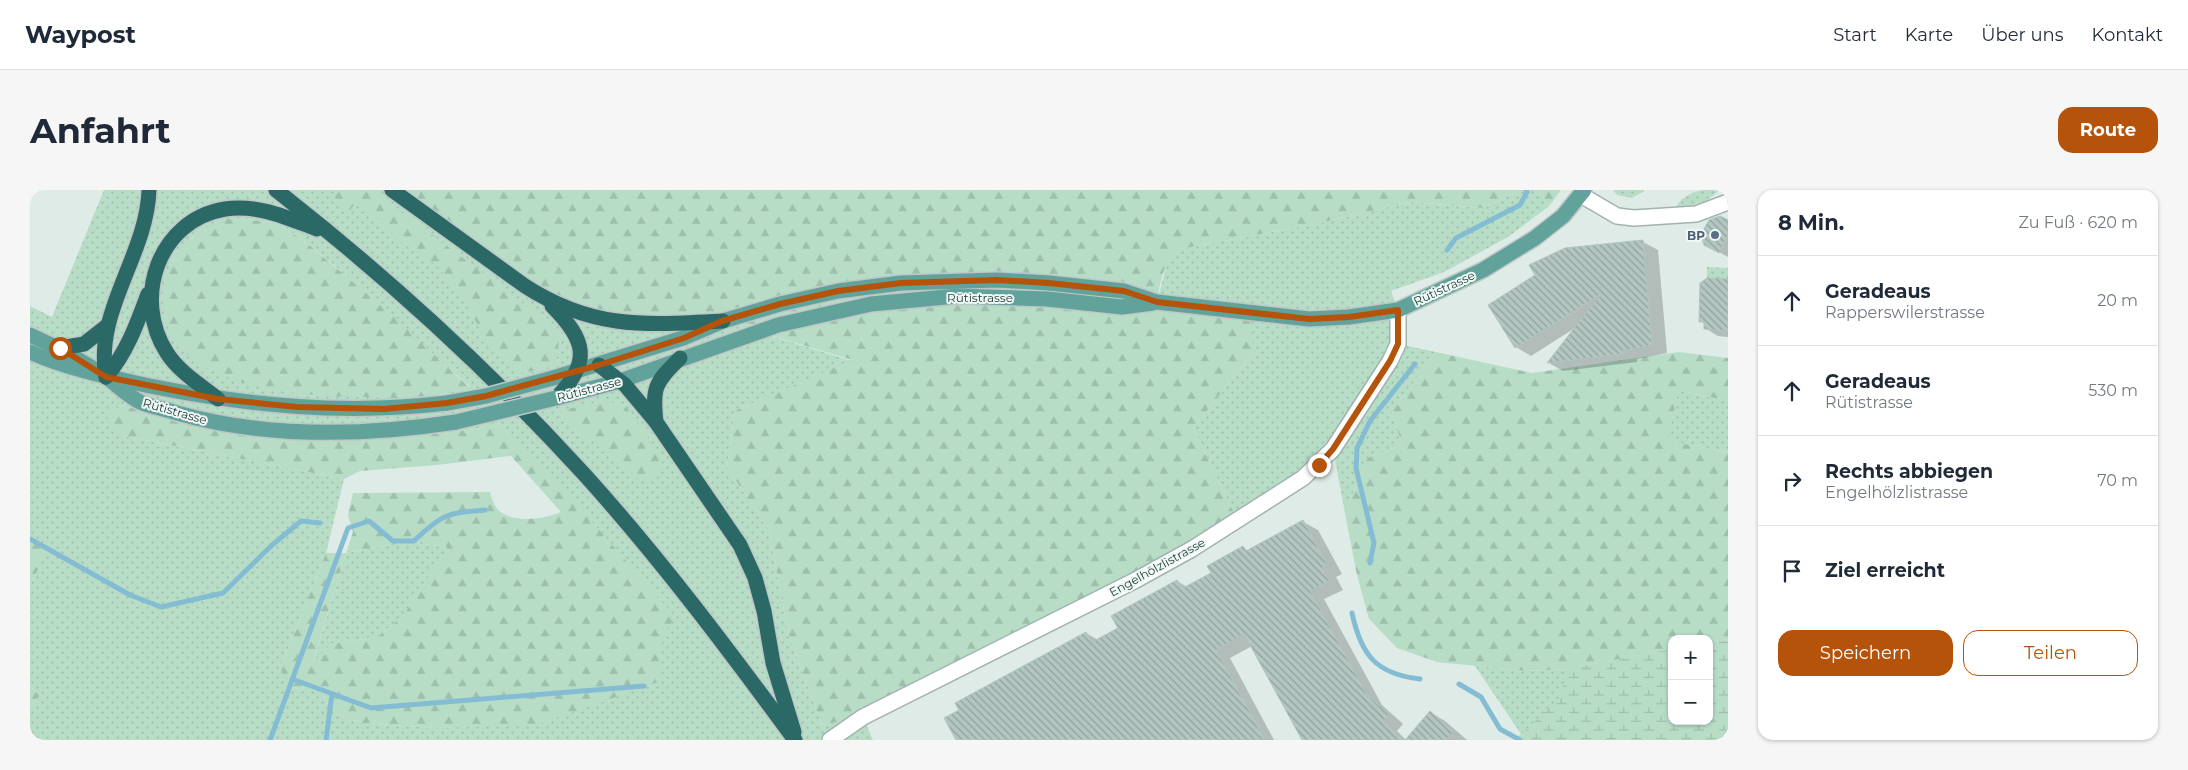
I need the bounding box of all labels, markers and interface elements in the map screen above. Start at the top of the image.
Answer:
text: Waypost [25,20,136,49]
text: Start [1833,24,1877,46]
text: Karte [1905,24,1953,46]
text: Über uns [1981,24,2064,46]
text: Kontakt [2092,24,2163,46]
button: Route [2058,107,2158,153]
text: Anfahrt [30,109,171,152]
text: 8 Min. [1778,210,1844,235]
text: Zu Fuß · 620 m [2019,213,2138,232]
place label: BP [1687,228,1705,243]
marker: BP [1709,229,1721,241]
street label: Rütistrasse [1411,267,1477,309]
text: Geradeaus [1825,280,1931,303]
icon: ahead [1778,287,1806,315]
street label: Rütistrasse [947,290,1013,305]
text: 20 m [2097,291,2138,310]
text: Rapperswilerstrasse [1825,303,1985,322]
route start [49,337,72,360]
text: Geradeaus [1825,370,1931,393]
street label: Rütistrasse [555,373,623,405]
icon: ahead [1778,377,1806,405]
text: 530 m [2088,381,2138,400]
text: Rütistrasse [1825,393,1913,412]
street label: Rütistrasse [141,395,209,427]
route end [1308,454,1331,477]
text: Rechts abbiegen [1825,460,1993,483]
icon: right [1778,467,1806,495]
text: 70 m [2097,471,2138,490]
text: Engelhölzlistrasse [1825,483,1968,502]
street label: Engelhölzlistrasse [1106,534,1208,600]
icon: arrive [1778,557,1806,585]
text: Ziel erreicht [1825,559,1945,582]
button: Speichern [1778,630,1953,676]
button: Teilen [1963,630,2138,676]
map controls [1668,635,1713,725]
button: + [1668,635,1713,680]
button: − [1668,680,1713,725]

